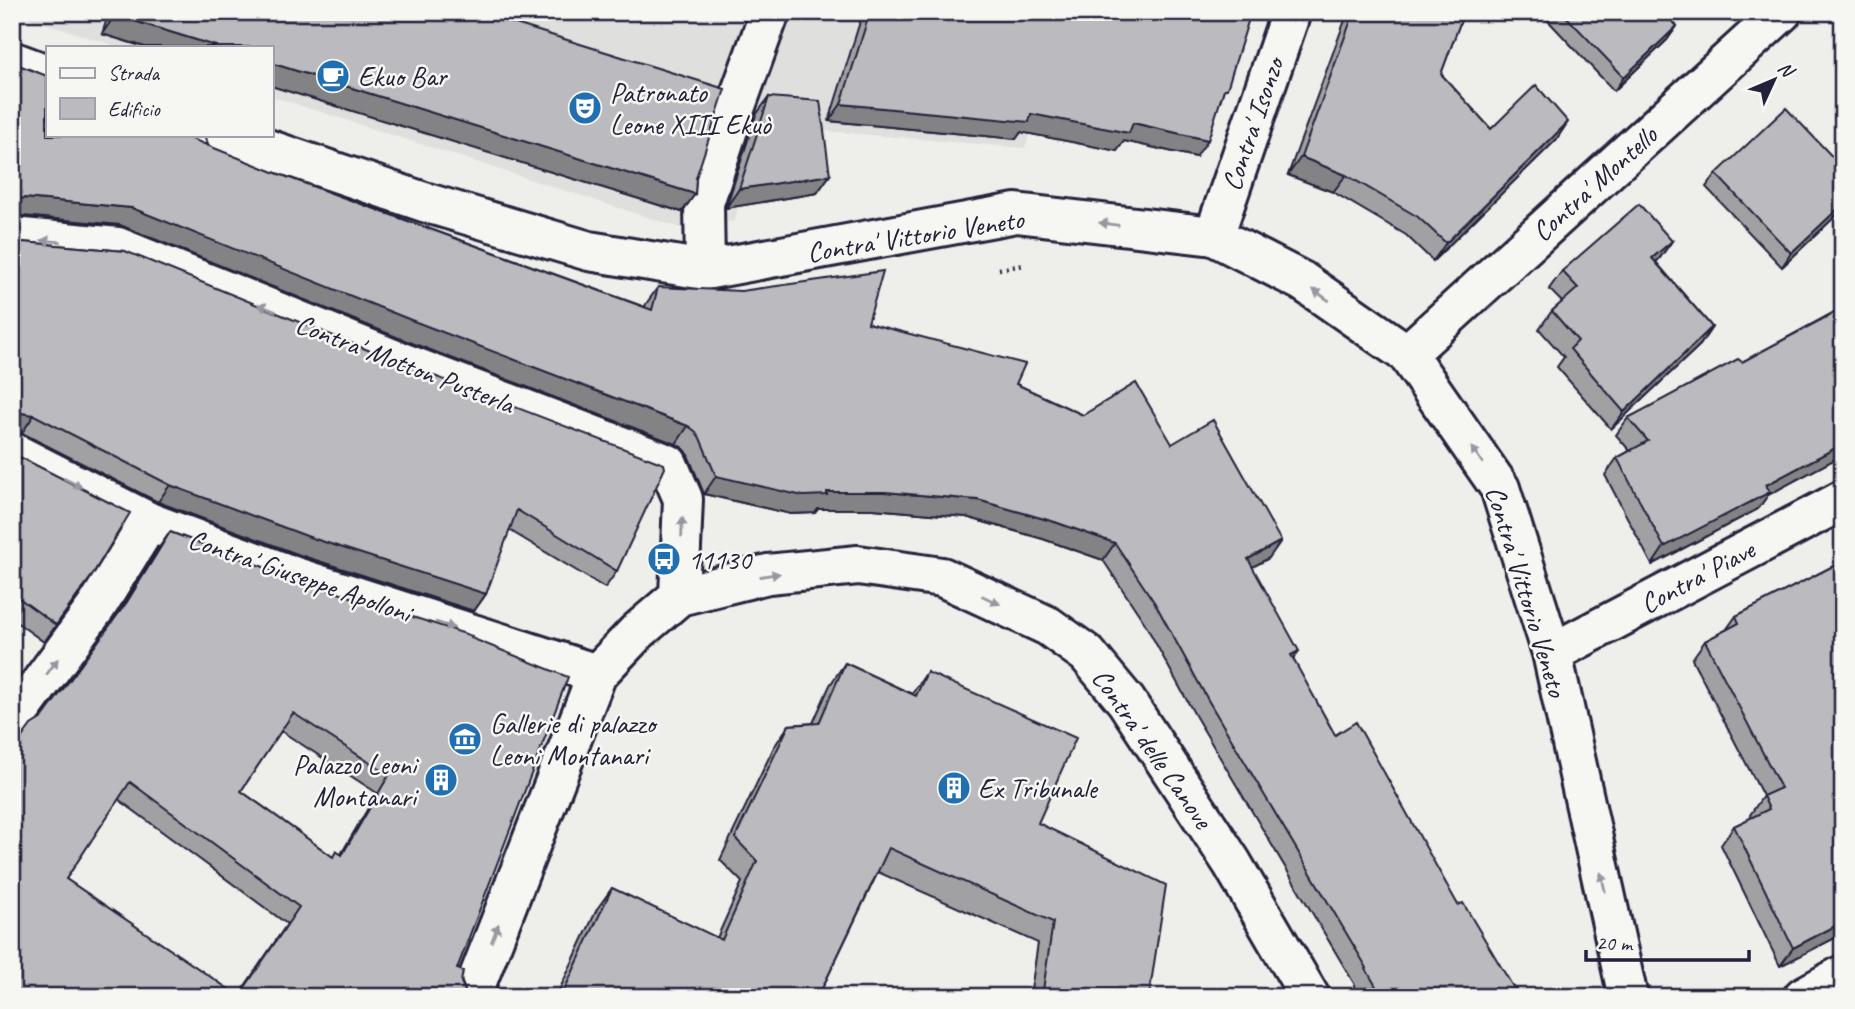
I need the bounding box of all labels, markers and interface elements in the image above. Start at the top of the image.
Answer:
legend [46,46,273,136]
north arrow [1740,46,1810,116]
street label: Contra' Isonzo [1213,50,1292,195]
text: N [1773,56,1800,84]
cafe icon: Ekuo Bar [314,57,352,95]
place label: Ekuo Bar [358,59,448,94]
text: Strada [108,60,161,86]
place label: Patronato Leone XIII Ekuò [610,75,773,142]
theatre icon: Patronato Leone XIII Ekuò [566,89,604,127]
text: Edificio [108,96,161,122]
street label: Contra' Montello [1524,117,1666,249]
street label: Contra' Vittorio Veneto [804,201,1028,270]
one-way arrow [1098,218,1120,229]
one-way arrow [40,235,62,246]
one-way arrow [1312,288,1330,302]
one-way arrow [256,302,277,313]
street label: Contra' Motton Pusterla [291,306,521,422]
one-way arrow [1470,446,1484,464]
one-way arrow [63,478,83,489]
street label: Contra' Vittorio Veneto [1478,482,1576,703]
one-way arrow [677,516,688,538]
street label: Contra' Giuseppe Apolloni [184,521,419,631]
street label: Contra' Piave [1634,531,1762,621]
bus stop icon: 11130 [645,540,683,578]
place label: 11130 [688,542,753,577]
one-way arrow [759,569,781,580]
one-way arrow [981,594,1001,606]
one-way arrow [435,620,456,631]
one-way arrow [45,658,59,676]
street label: Contra' delle Canove [1085,662,1222,837]
place label: Gallerie di palazzo Leoni Montanari [490,706,658,773]
museum icon: Gallerie di palazzo Leoni Montanari [446,720,484,758]
place label: Palazzo Leoni Montanari [293,747,420,814]
building icon: Palazzo Leoni Montanari [422,761,460,799]
building icon: Ex Tribunale [935,769,973,807]
place label: Ex Tribunale [978,771,1099,806]
one-way arrow [1597,871,1608,893]
scale bar [1586,918,1748,962]
one-way arrow [490,923,501,944]
text: 20 m [1596,930,1634,956]

